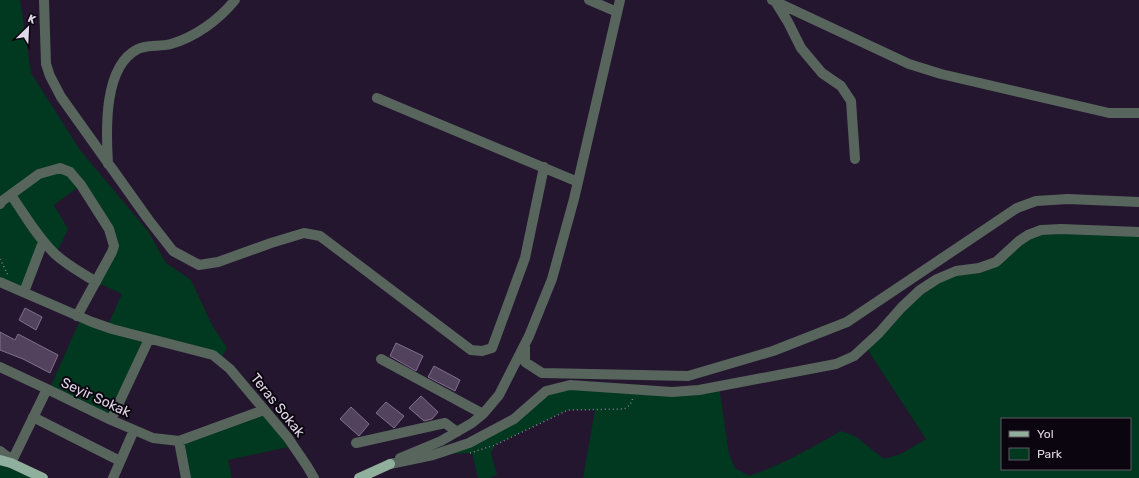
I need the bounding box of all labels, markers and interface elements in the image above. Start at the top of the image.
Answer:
north arrow [8,8,48,48]
text: K [26,12,38,27]
street label: Teras Sokak [247,370,309,441]
street label: Seyir Sokak [58,374,134,421]
legend [1001,418,1131,470]
text: Yol [1037,427,1054,441]
text: Park [1037,447,1063,461]

